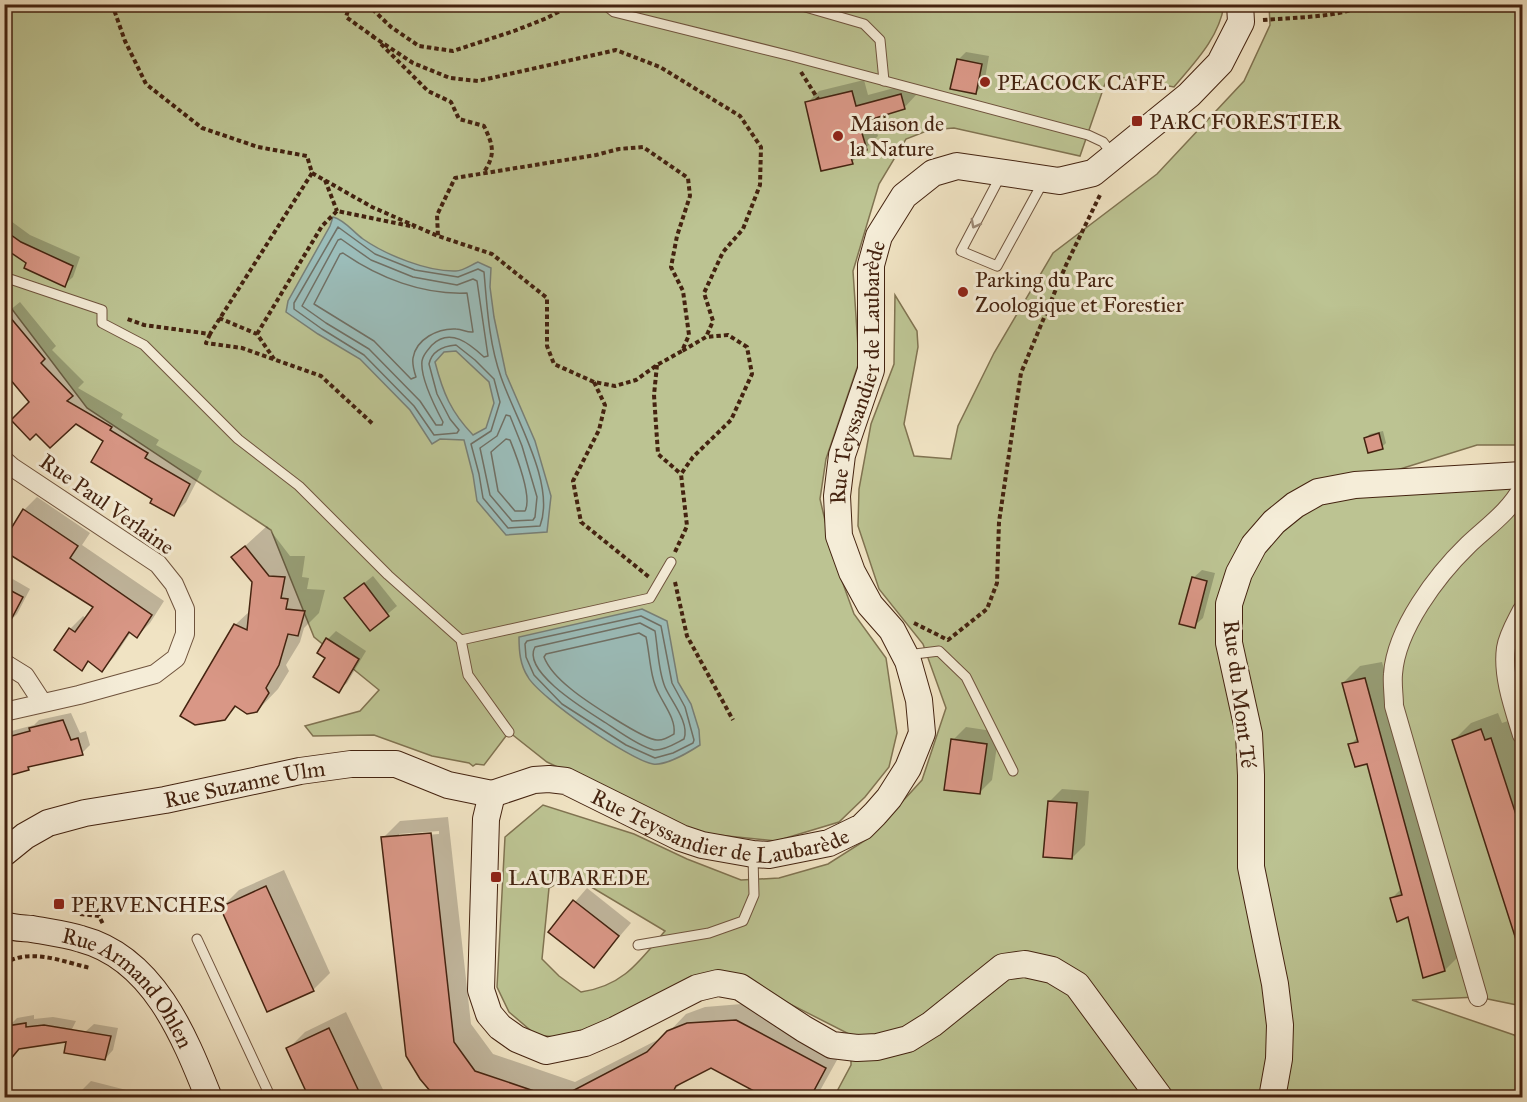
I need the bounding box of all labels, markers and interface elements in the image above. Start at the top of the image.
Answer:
place label: PEACOCK CAFE [997,69,1167,96]
marker: PEACOCK CAFE [978,75,992,89]
place label: PARC FORESTIER [1149,108,1342,135]
place label: Maison de la Nature [850,110,944,162]
marker: PARC FORESTIER [1130,114,1144,128]
marker: Maison de la Nature [831,129,845,143]
one-way arrow [971,218,982,229]
street label: Rue Teyssandier de Laubarède [823,237,891,505]
place label: Parking du Parc Zoologique et Forestier [975,266,1185,318]
marker: Parking du Parc Zoologique et Forestier [956,285,970,299]
street label: Rue Paul Verlaine [34,448,180,560]
street label: Rue du Mont Té [1218,618,1263,770]
street label: Rue Suzanne Ulm [161,754,327,813]
street label: Rue Teyssandier de Laubarède [587,782,853,869]
place label: LAUBAREDE [508,864,650,891]
marker: LAUBAREDE [489,870,503,884]
place label: PERVENCHES [71,891,226,918]
marker: PERVENCHES [52,897,66,911]
street label: Rue Armand Ohlen [59,921,200,1052]

